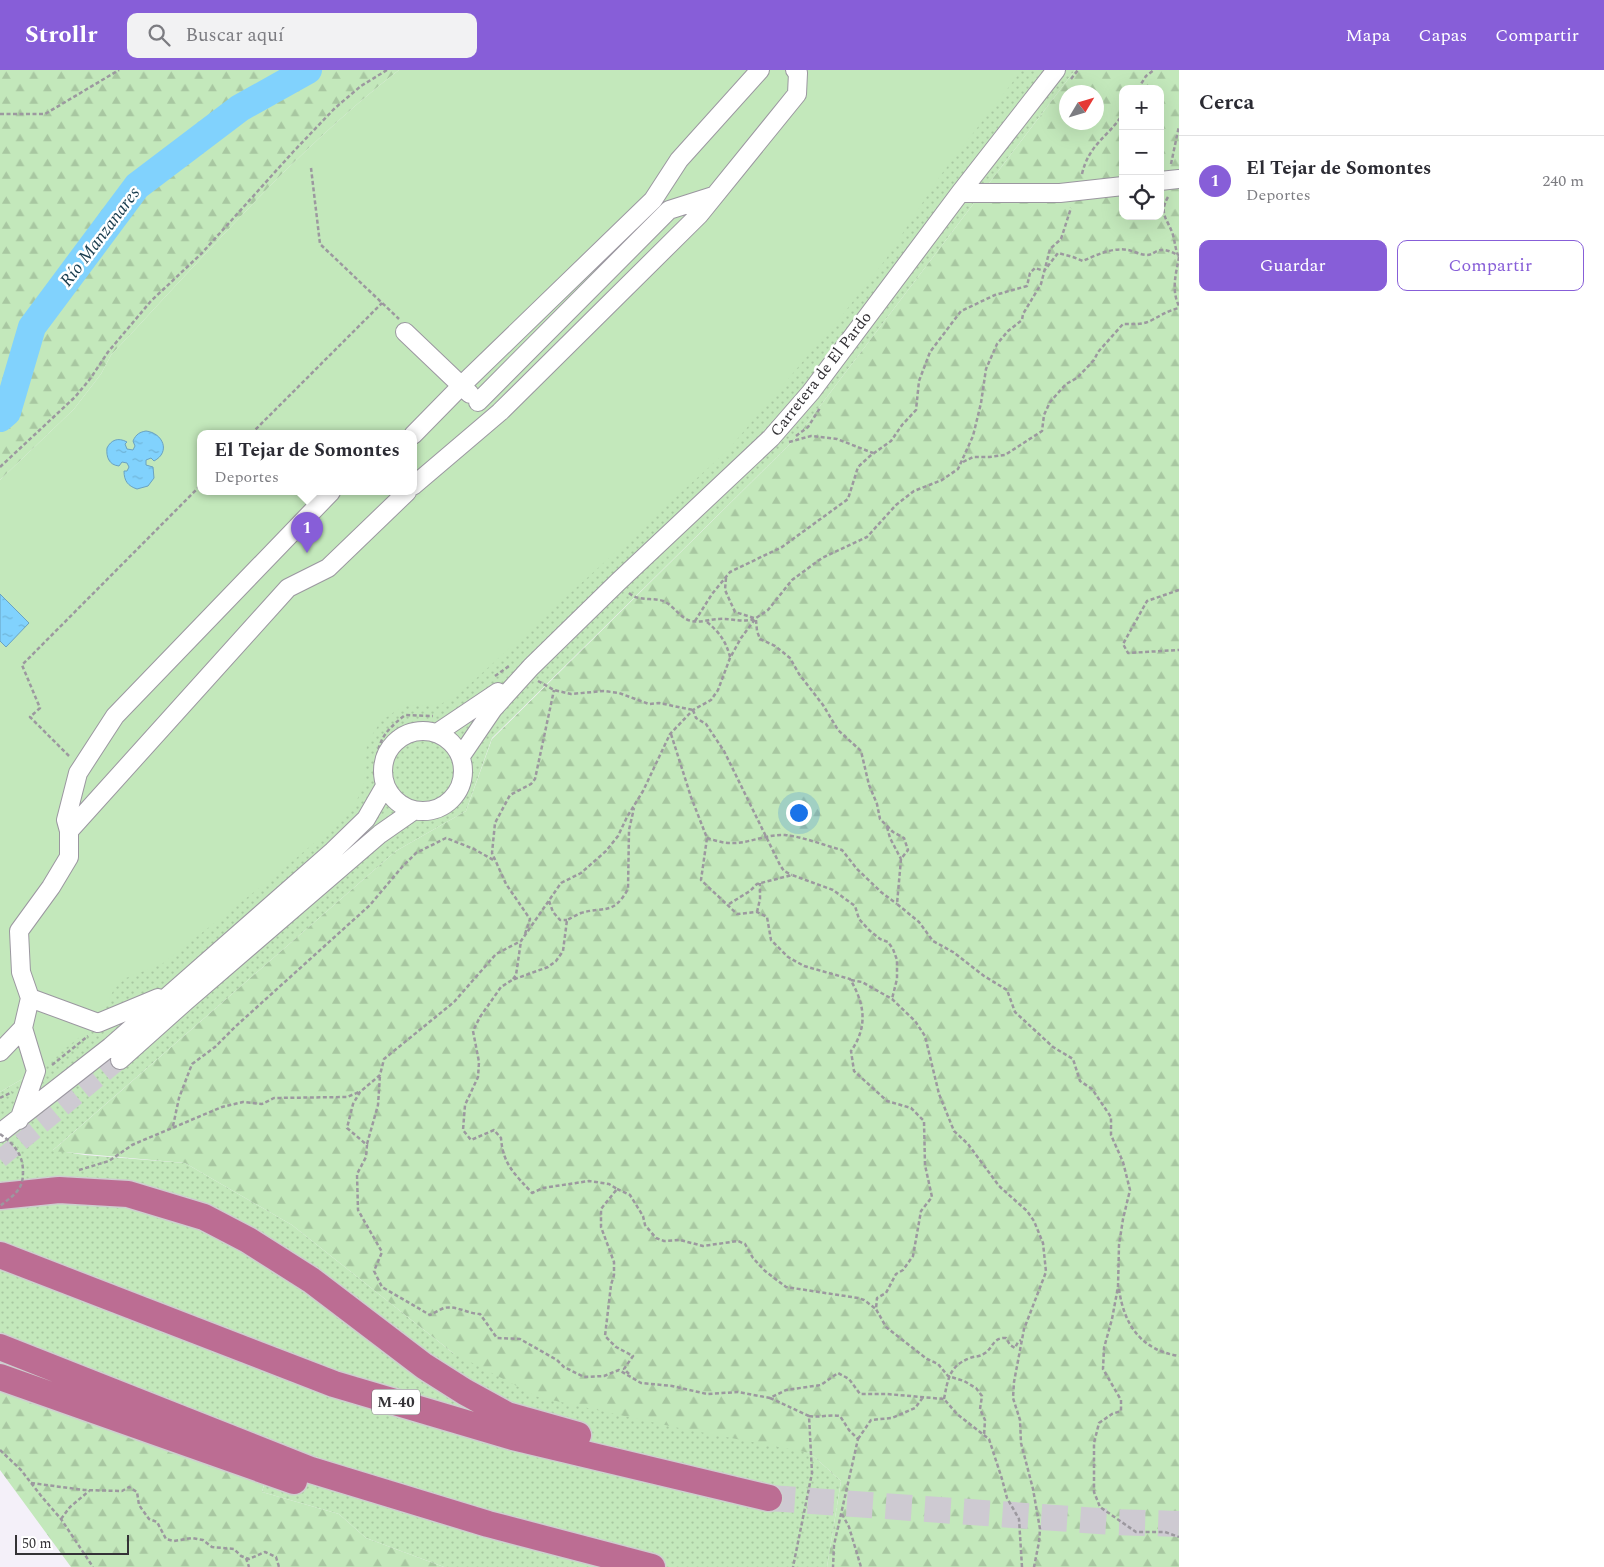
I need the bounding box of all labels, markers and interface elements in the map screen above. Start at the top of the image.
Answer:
search box [127,13,477,58]
text: Strollr [25,17,97,53]
icon: search [145,21,173,49]
text: Buscar aquí [185,21,284,50]
text: Mapa [1345,22,1391,49]
text: Capas [1419,22,1467,49]
text: Compartir [1495,22,1579,49]
north arrow [1059,85,1104,130]
map controls [1119,85,1164,220]
button: + [1119,85,1164,130]
text: Cerca [1199,87,1254,119]
button: − [1119,130,1164,175]
text: El Tejar de Somontes [1246,154,1431,183]
text: 1 [1211,169,1219,193]
text: 240 m [1542,169,1584,193]
button: locate [1119,175,1164,220]
water label: Río Manzanares [53,181,147,293]
text: Deportes [1246,183,1311,207]
button: Guardar [1199,240,1387,291]
button: Compartir [1397,240,1584,291]
street label: Carretera de El Pardo [764,306,878,442]
popup [197,430,417,495]
text: El Tejar de Somontes [214,436,400,465]
text: Deportes [214,465,279,489]
pin: 1 [291,512,323,553]
your location [786,800,812,826]
road number: M-40 [372,1390,420,1414]
scale bar [15,1532,129,1555]
text: 50 m [22,1533,52,1554]

